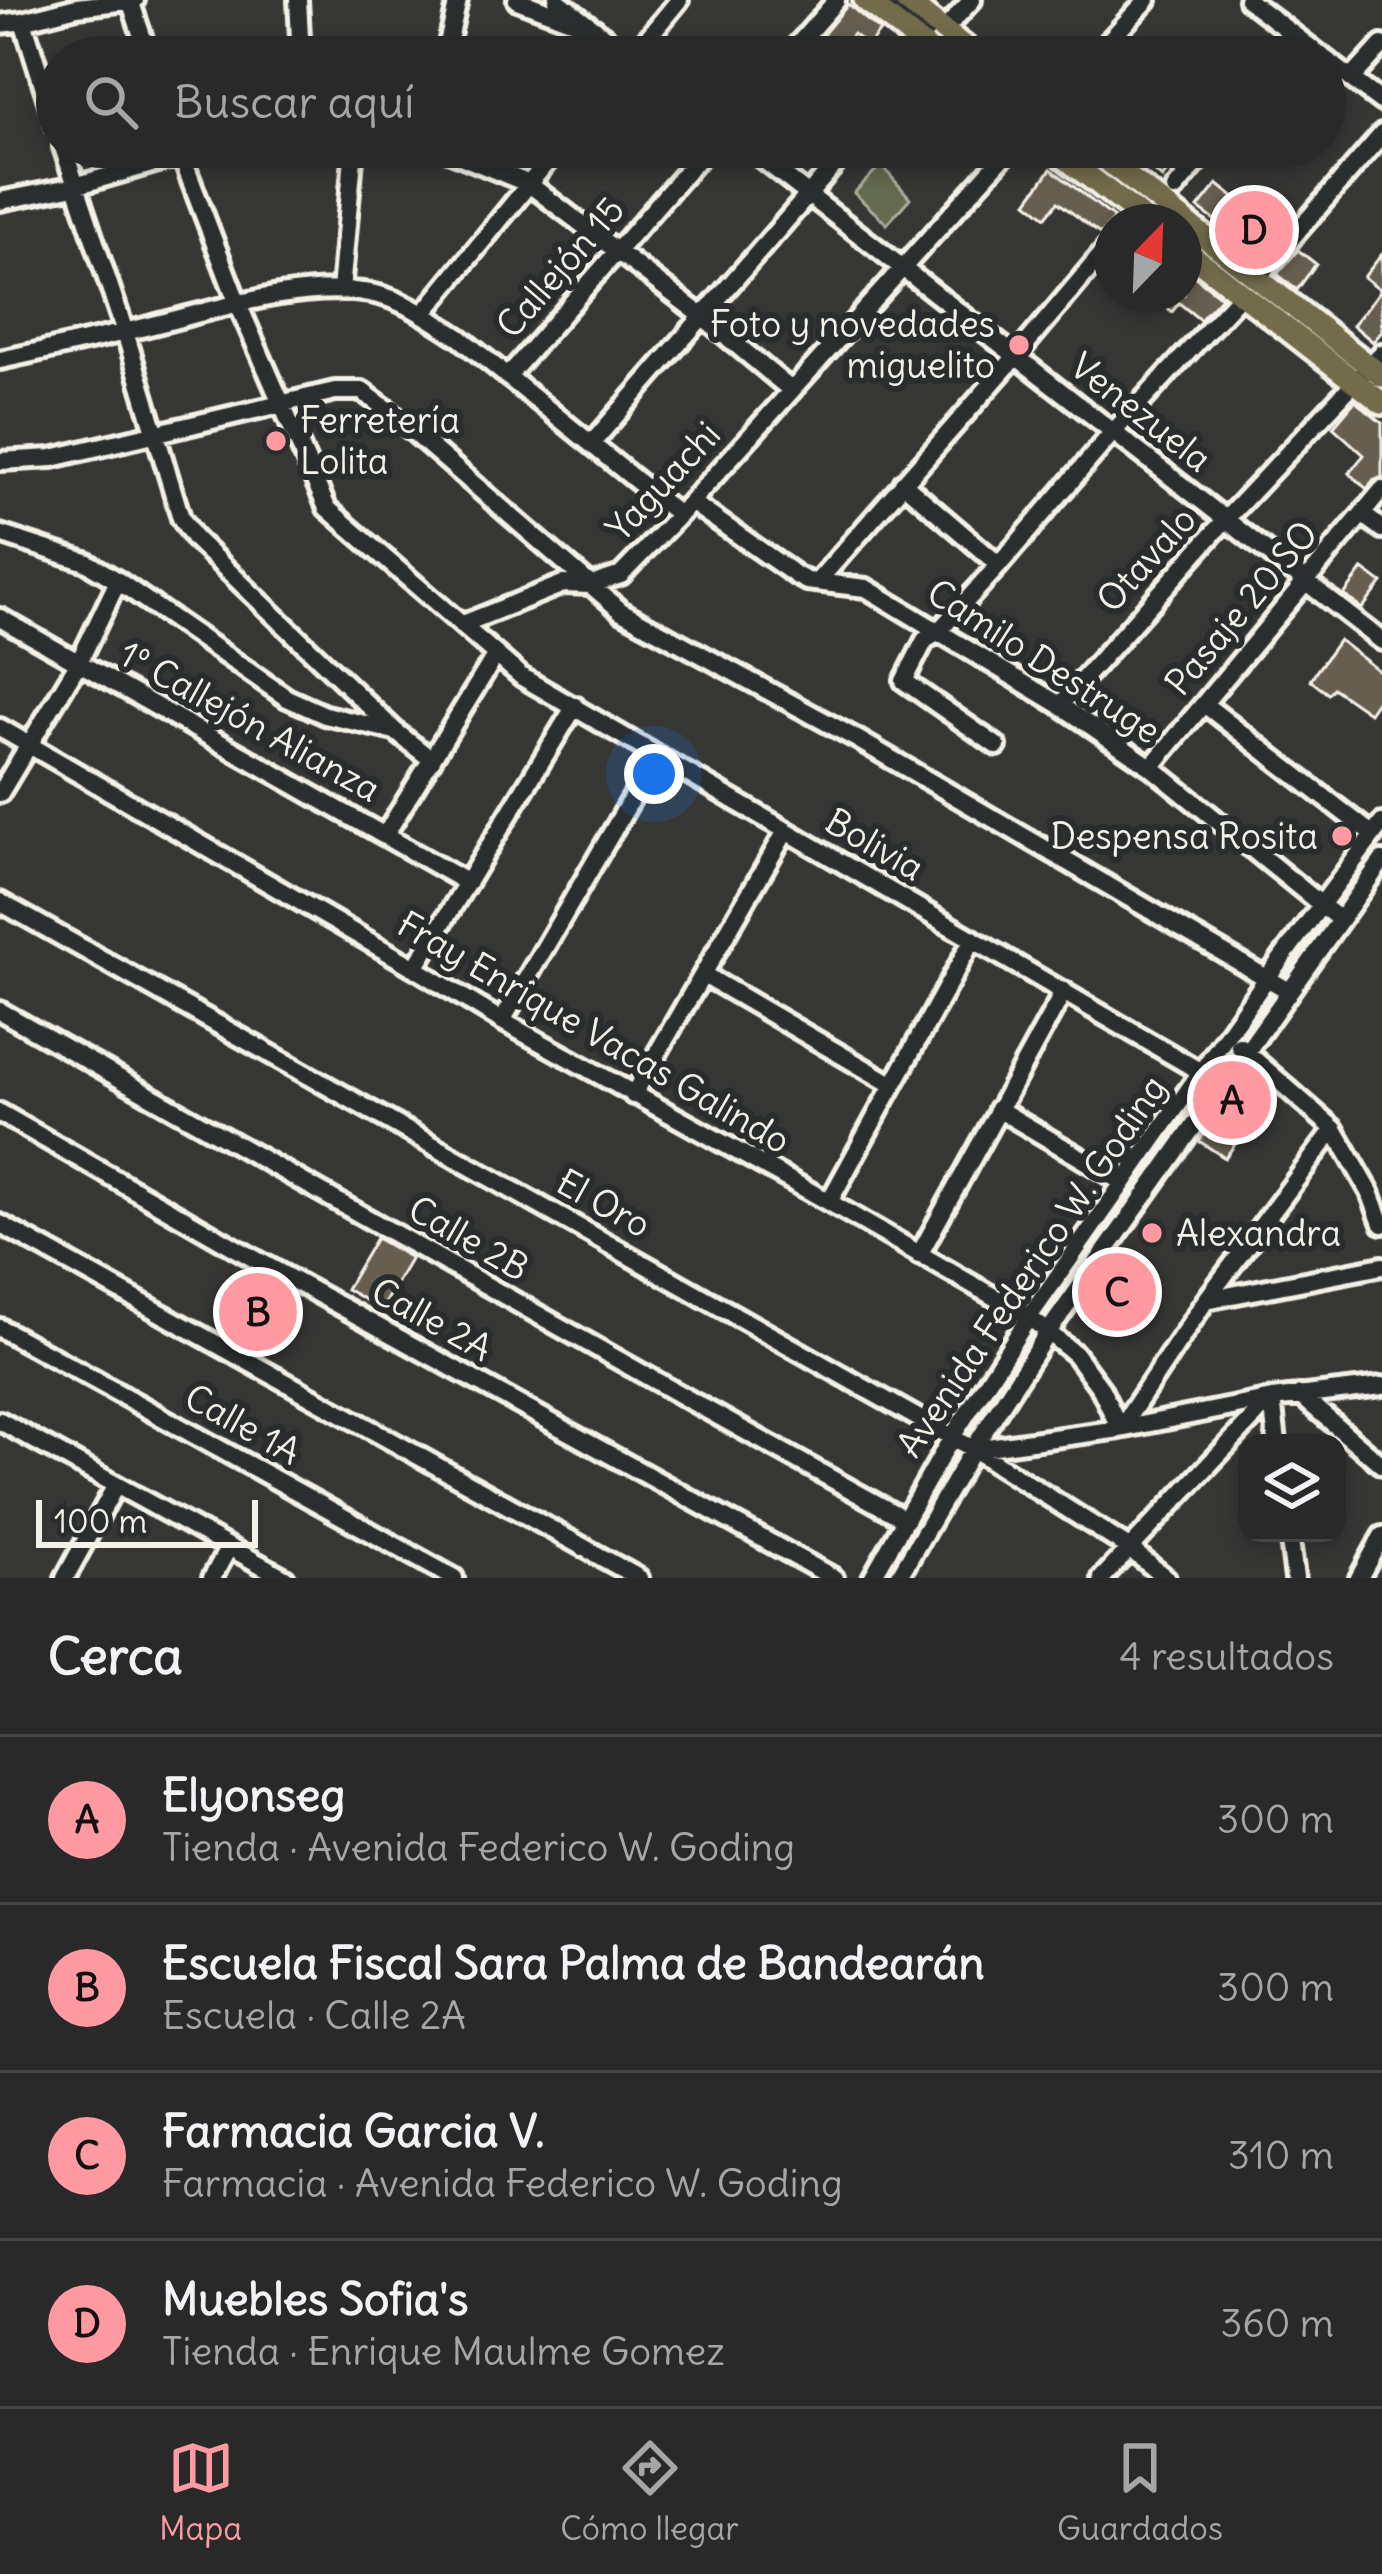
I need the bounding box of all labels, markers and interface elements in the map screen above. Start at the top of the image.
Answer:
search box [36,36,1346,168]
icon: search [78,69,144,135]
text: Buscar aquí [174,74,414,130]
pin: D [1215,185,1293,275]
street label: Callejón 15 [487,188,634,347]
north arrow [1094,204,1202,312]
place label: Foto y novedades miguelito [710,302,995,388]
marker: Foto y novedades miguelito [1006,332,1032,358]
street label: Venezuela [1061,343,1220,481]
place label: Ferretería Lolita [300,398,460,484]
street label: Yaguachi [597,412,730,550]
marker: Ferretería Lolita [263,428,289,454]
street label: Otavalo [1087,497,1205,621]
street label: Pasaje 20 SO [1155,512,1327,705]
street label: Camilo Destruge [919,569,1169,754]
street label: 1º Callejón Alianza [112,631,388,812]
your location [624,744,684,804]
street label: Bolivia [818,798,932,890]
place label: Despensa Rosita [1050,814,1318,859]
marker: Despensa Rosita [1329,823,1355,849]
street label: Fray Enrique Vacas Galindo [390,902,798,1163]
pin: A [1193,1055,1271,1145]
street label: Avenida Federico W. Goding [887,1067,1176,1466]
street label: El Oro [549,1159,659,1247]
street label: Calle 2B [401,1186,537,1291]
place label: Alexandra [1176,1211,1341,1256]
marker: Alexandra [1139,1220,1165,1246]
pin: C [1078,1247,1156,1337]
pin: B [219,1267,297,1357]
street label: Calle 2A [364,1268,500,1371]
street label: Calle 1A [177,1374,309,1475]
map controls [1238,1434,1346,1542]
button: layers [1238,1434,1346,1542]
scale bar [36,1494,258,1547]
text: 100 m [54,1500,147,1542]
text: Cerca [48,1624,183,1688]
text: 4 resultados [1119,1632,1334,1681]
text: Elyonseg [162,1767,345,1823]
text: A [74,1795,100,1844]
text: 300 m [1217,1795,1334,1844]
text: Tienda · Avenida Federico W. Goding [162,1823,795,1872]
text: Escuela Fiscal Sara Palma de Bandearán [162,1935,985,1991]
text: B [74,1963,100,2012]
text: 300 m [1217,1963,1334,2012]
text: Escuela · Calle 2A [162,1991,466,2040]
text: Farmacia Garcia V. [162,2103,545,2159]
text: C [74,2131,100,2180]
text: 310 m [1228,2131,1334,2180]
text: Farmacia · Avenida Federico W. Goding [162,2159,843,2208]
text: Muebles Sofia's [162,2271,468,2327]
text: D [73,2299,101,2348]
text: 360 m [1220,2299,1334,2348]
text: Tienda · Enrique Maulme Gomez [162,2327,725,2376]
tab: Mapa [159,2435,242,2549]
tab: Cómo llegar [560,2435,739,2549]
tab: Guardados [1057,2435,1223,2549]

